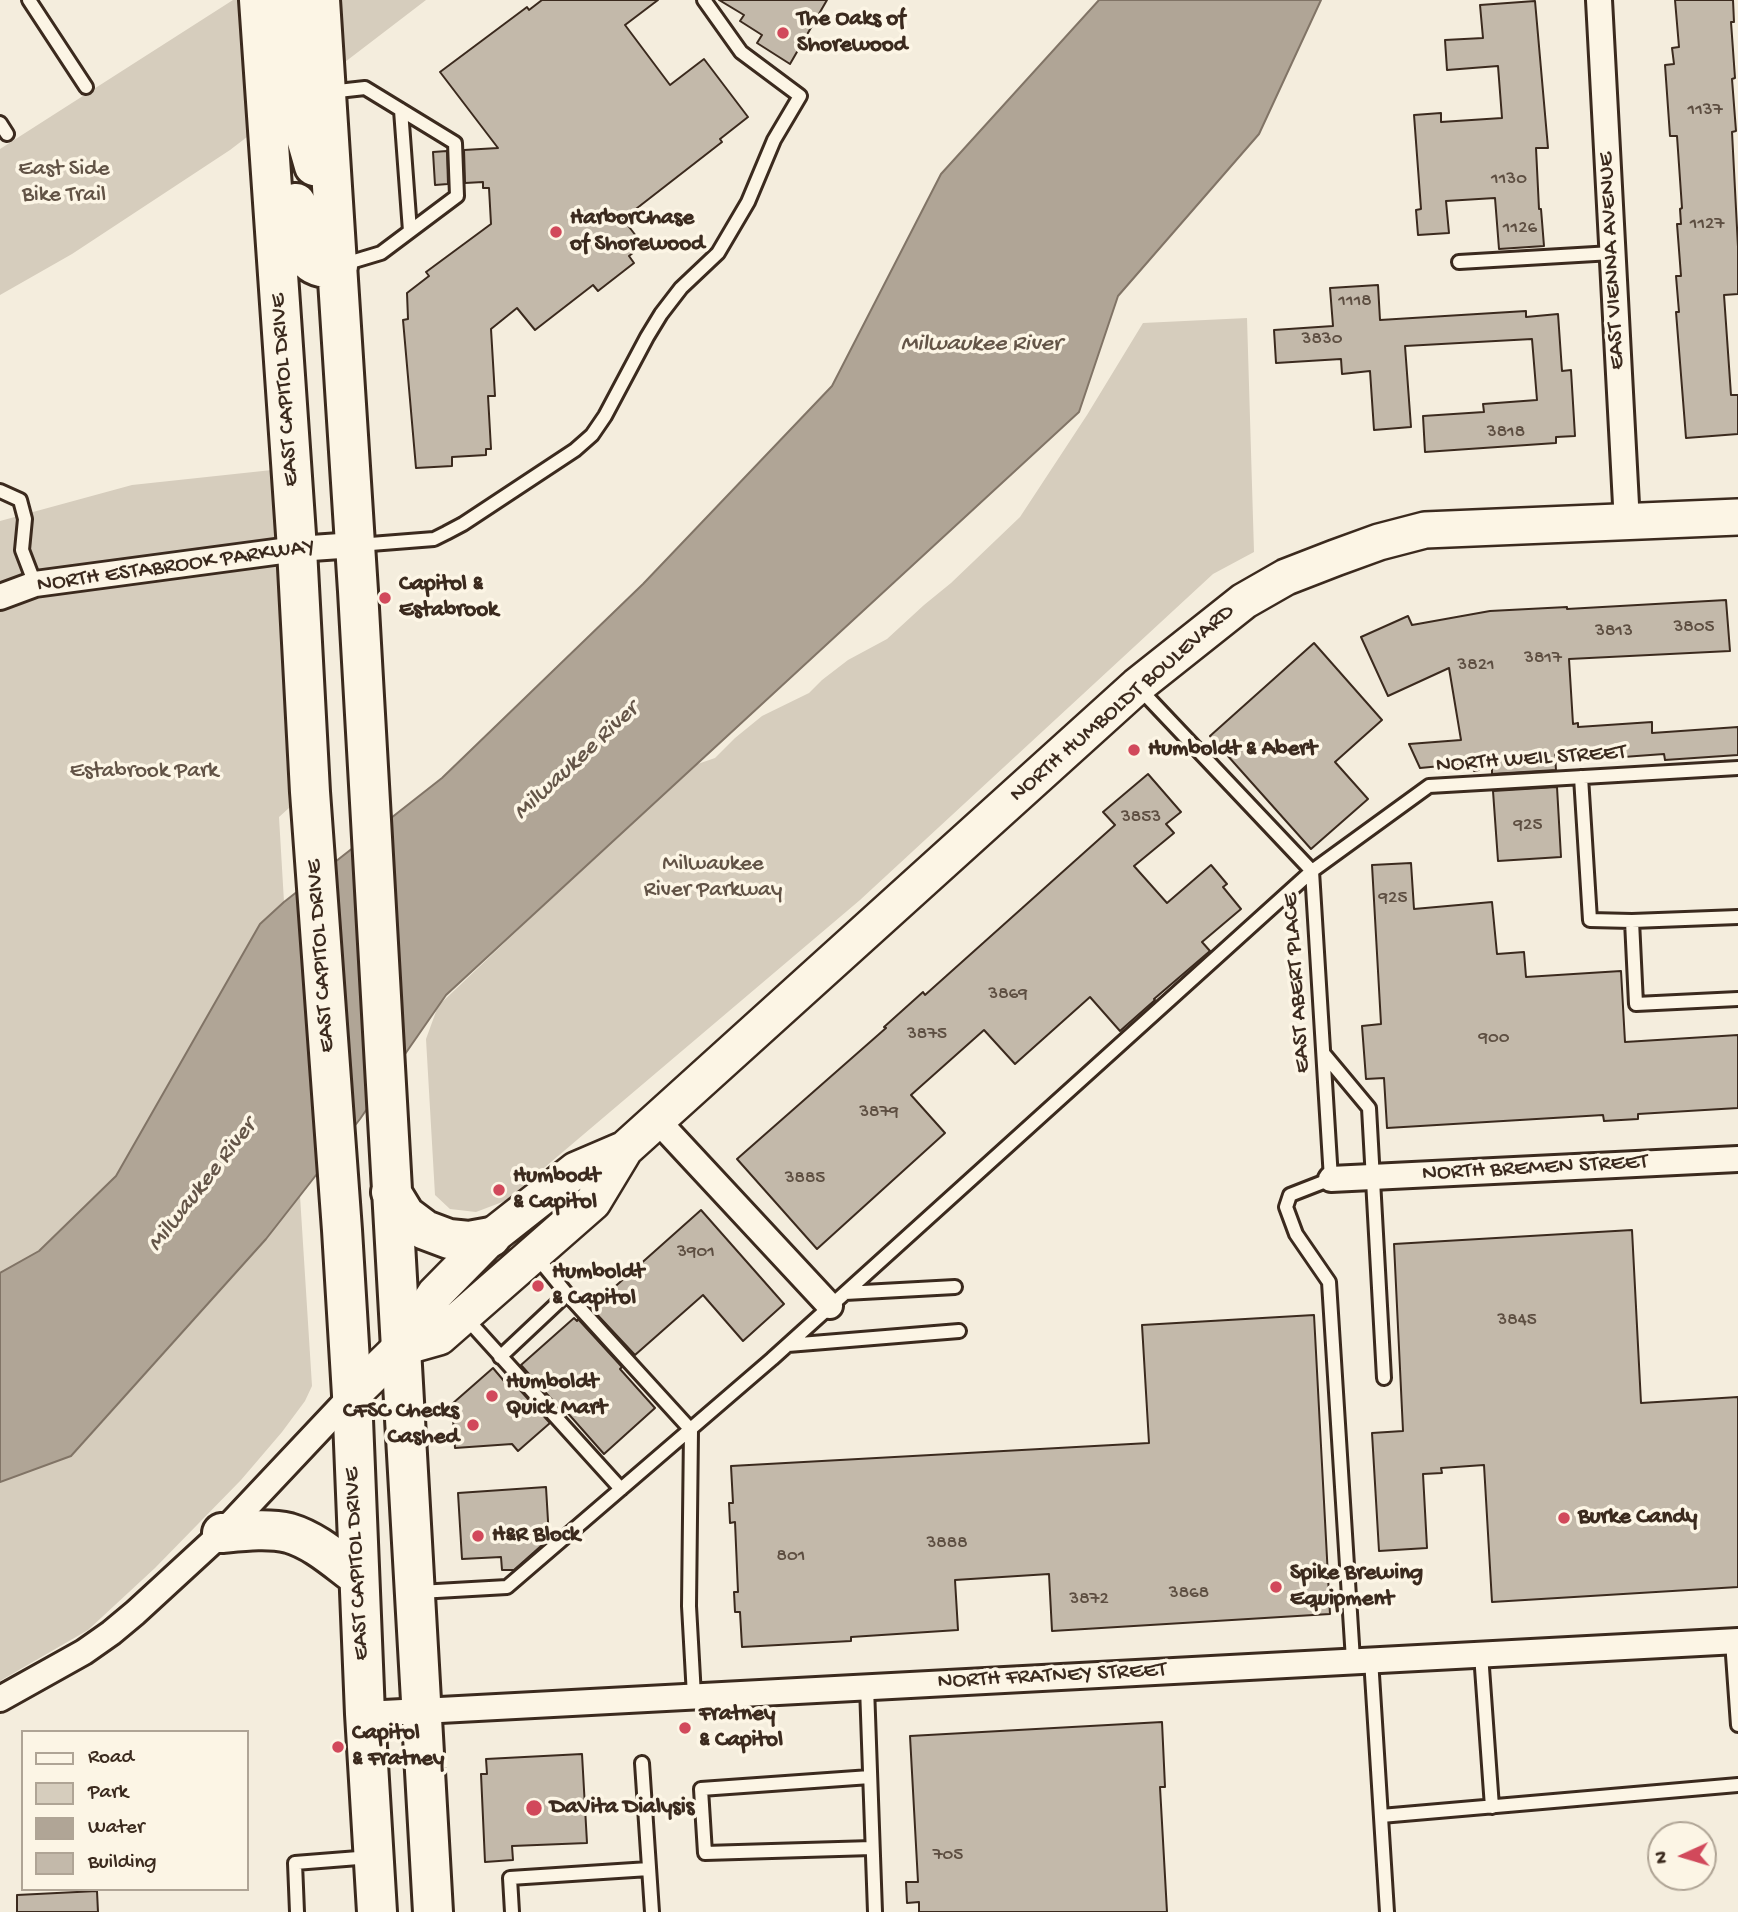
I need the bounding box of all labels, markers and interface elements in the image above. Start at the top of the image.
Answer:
place label: The Oaks of Shorewood [797,6,907,60]
marker: The Oaks of Shorewood [775,25,791,41]
house number: 1137 [1687,100,1723,122]
street label: EAST VIENNA AVENUE [1594,151,1632,371]
park label: East Side Bike Trail [18,156,110,210]
house number: 1130 [1491,169,1527,191]
place label: HarborChase of Shorewood [570,205,705,259]
house number: 1127 [1690,214,1724,236]
house number: 1126 [1503,218,1537,240]
marker: HarborChase of Shorewood [548,224,564,240]
house number: 1118 [1338,291,1372,313]
street label: EAST CAPITOL DRIVE [265,293,307,487]
house number: 3830 [1302,329,1342,351]
water label: Milwaukee River [901,331,1061,359]
house number: 3818 [1487,422,1525,444]
street label: NORTH ESTABROOK PARKWAY [35,534,317,600]
place label: Capitol & Estabrook [399,571,498,625]
marker: Capitol & Estabrook [377,590,393,606]
street label: NORTH HUMBOLDT BOULEVARD [1005,599,1241,809]
house number: 3805 [1673,617,1715,639]
house number: 3813 [1595,621,1633,643]
house number: 3817 [1524,648,1562,670]
house number: 3821 [1457,655,1495,677]
water label: Milwaukee River [508,697,646,827]
place label: Humboldt & Abert [1148,736,1317,764]
street label: NORTH WEIL STREET [1435,740,1627,780]
marker: Humboldt & Abert [1126,742,1142,758]
park label: Estabrook Park [70,758,218,786]
house number: 3853 [1121,807,1161,829]
house number: 925 [1514,815,1542,837]
park label: Milwaukee River Parkway [644,851,782,905]
street label: EAST CAPITOL DRIVE [301,859,343,1053]
house number: 925 [1379,888,1407,910]
street label: EAST ABERT PLACE [1278,892,1318,1074]
house number: 3869 [988,984,1028,1006]
house number: 3875 [907,1024,947,1046]
house number: 900 [1478,1028,1510,1050]
house number: 3879 [859,1102,899,1124]
water label: Milwaukee River [142,1114,264,1258]
street label: NORTH BREMEN STREET [1421,1149,1649,1189]
place label: Humbodt & Capitol [513,1163,600,1217]
house number: 3885 [785,1168,825,1190]
marker: Humbodt & Capitol [491,1182,507,1198]
house number: 3901 [677,1242,715,1264]
place label: Humboldt & Capitol [552,1259,644,1313]
marker: Humboldt & Capitol [530,1278,546,1294]
house number: 3845 [1497,1310,1537,1332]
place label: Humboldt Quick Mart [506,1369,607,1423]
marker: Humboldt Quick Mart [484,1388,500,1404]
place label: CFSC Checks Cashed [343,1398,459,1452]
marker: CFSC Checks Cashed [465,1417,481,1433]
street label: EAST CAPITOL DRIVE [339,1467,377,1661]
place label: Burke Candy [1578,1504,1697,1532]
marker: Burke Candy [1556,1510,1572,1526]
place label: H&R Block [492,1522,580,1550]
marker: H&R Block [470,1528,486,1544]
house number: 3888 [926,1533,968,1555]
house number: 801 [777,1546,805,1568]
place label: Spike Brewing Equipment [1290,1560,1423,1614]
marker: Spike Brewing Equipment [1268,1579,1284,1595]
house number: 3868 [1169,1583,1209,1605]
house number: 3872 [1069,1589,1109,1611]
street label: NORTH FRATNEY STREET [937,1657,1167,1697]
place label: Fratney & Capitol [699,1701,783,1755]
place label: Capitol & Fratney [352,1720,444,1774]
marker: Fratney & Capitol [677,1720,693,1736]
legend [21,1730,248,1891]
marker: Capitol & Fratney [330,1739,346,1755]
text: Road [88,1746,134,1771]
text: Park [88,1781,128,1806]
place label: DaVita Dialysis [550,1794,694,1822]
marker: DaVita Dialysis [524,1798,544,1818]
text: Water [88,1816,144,1841]
north arrow [1647,1821,1717,1891]
house number: 705 [933,1845,963,1867]
text: N [1651,1850,1674,1864]
text: Building [88,1851,157,1876]

